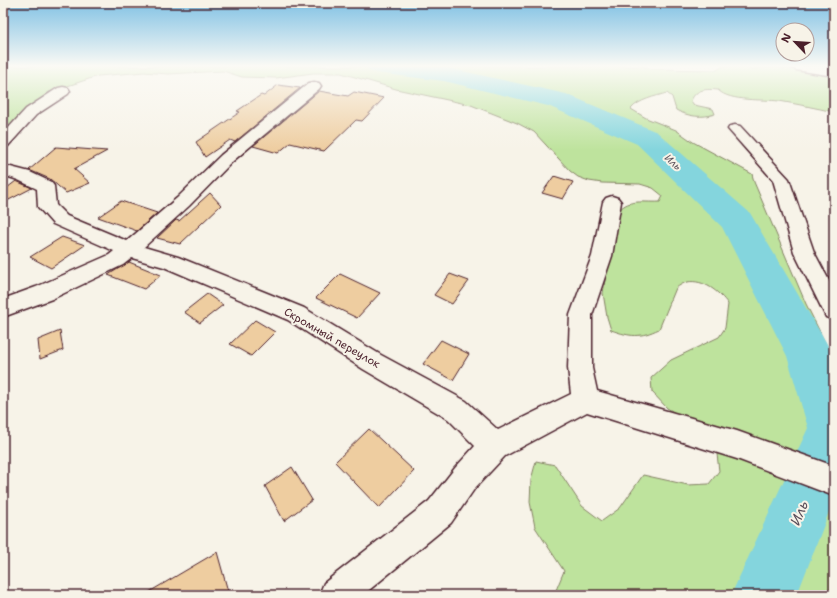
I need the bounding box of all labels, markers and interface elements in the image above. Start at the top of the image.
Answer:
north arrow [775,22,815,62]
text: N [778,31,795,45]
water label: Иль [662,151,684,173]
street label: Скромный переулок [281,304,383,372]
water label: Иль [786,498,812,528]

